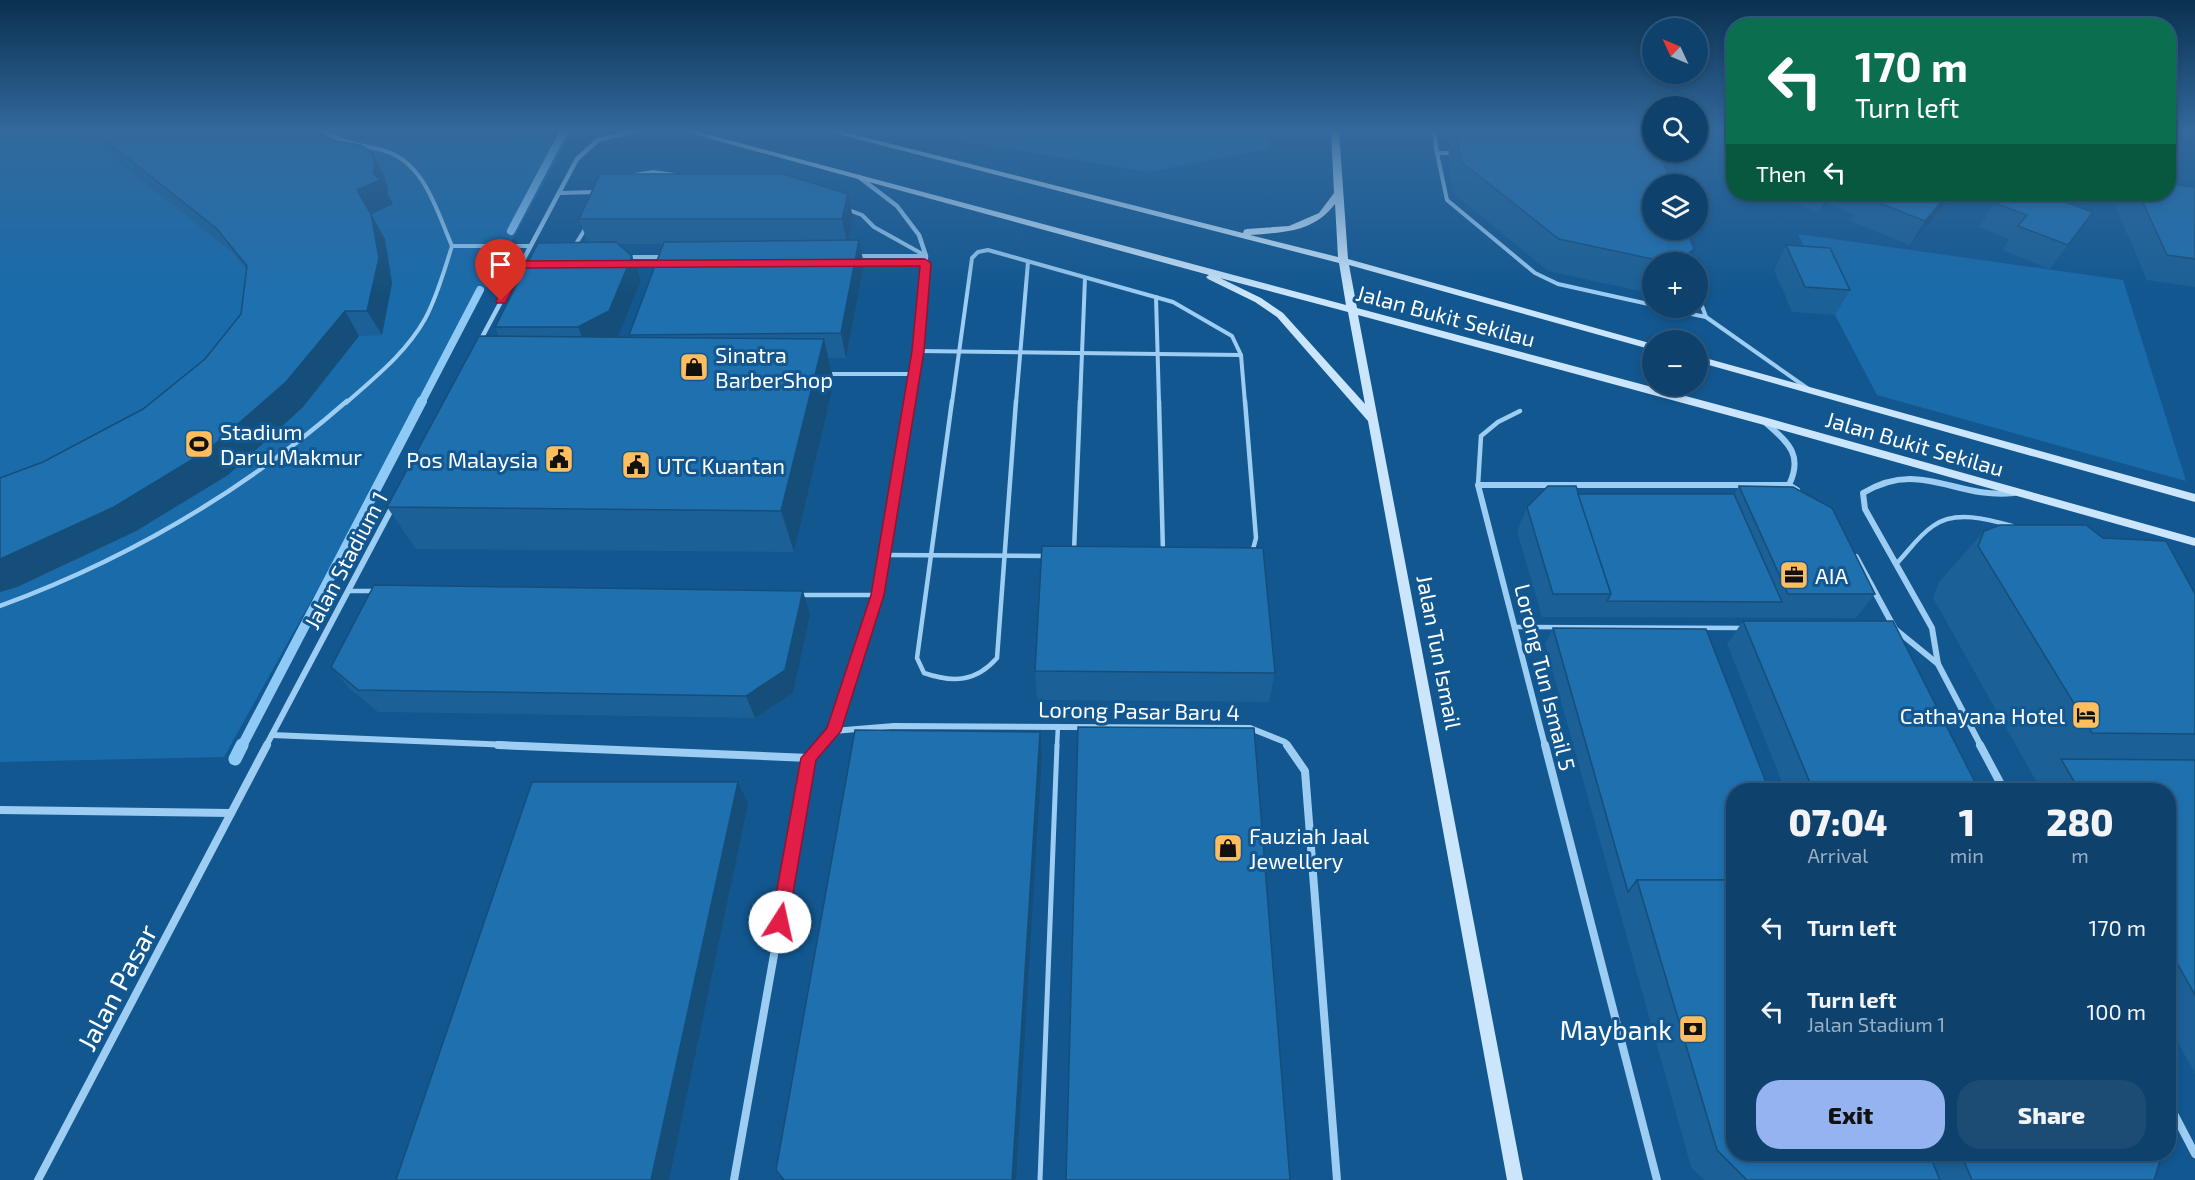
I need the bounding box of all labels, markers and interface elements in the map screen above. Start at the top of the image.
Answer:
north arrow [1642,18,1708,84]
map controls [1642,18,1708,396]
text: 170 m [1855,40,1968,90]
icon: left [1756,42,1834,120]
text: Turn left [1855,91,1959,123]
button: search [1642,96,1708,162]
icon: left [1818,156,1851,189]
text: Then [1756,160,1806,186]
button: layers [1642,174,1708,240]
pin [475,239,526,301]
icon: arrive [484,248,517,281]
button: + [1642,252,1708,318]
street label: Jalan Bukit Sekilau [1354,279,1538,351]
button: − [1642,330,1708,396]
place label: Sinatra BarberShop [715,341,833,392]
shop icon: Sinatra BarberShop [678,351,710,383]
street label: Jalan Bukit Sekilau [1823,405,2007,481]
place label: Stadium Darul Makmur [220,418,362,469]
sports icon: Stadium Darul Makmur [183,428,215,460]
public building icon: Pos Malaysia [543,443,575,475]
place label: Pos Malaysia [406,446,538,472]
public building icon: UTC Kuantan [620,449,652,481]
place label: UTC Kuantan [657,452,785,478]
street label: Jalan Stadium 1 [298,487,392,633]
office icon: AIA [1778,559,1810,591]
place label: AIA [1815,562,1848,588]
street label: Jalan Tun Ismail [1412,573,1468,732]
street label: Lorong Tun Ismail 5 [1510,581,1582,773]
street label: Lorong Pasar Baru 4 [1038,695,1240,725]
hotel icon: Cathayana Hotel [2070,699,2102,731]
place label: Cathayana Hotel [1900,702,2065,728]
text: 07:04 [1788,800,1887,843]
text: 1 [1959,800,1975,843]
text: 280 [2046,800,2114,843]
place label: Fauziah Jaal Jewellery [1249,822,1370,873]
shop icon: Fauziah Jaal Jewellery [1212,832,1244,864]
text: Arrival [1807,843,1868,867]
text: min [1950,843,1984,867]
text: m [2071,843,2089,867]
position arrow [748,890,812,954]
icon: left [1756,911,1789,944]
text: Turn left [1807,914,1896,940]
text: 170 m [2089,914,2146,940]
street label: Jalan Pasar [69,918,163,1056]
text: Turn left [1807,986,1896,1012]
icon: left [1756,995,1789,1028]
text: 100 m [2087,998,2146,1024]
text: Jalan Stadium 1 [1807,1012,1945,1036]
place label: Maybank [1560,1013,1672,1046]
bank icon: Maybank [1677,1013,1709,1045]
button: Exit [1756,1080,1945,1149]
button: Share [1957,1080,2146,1149]

